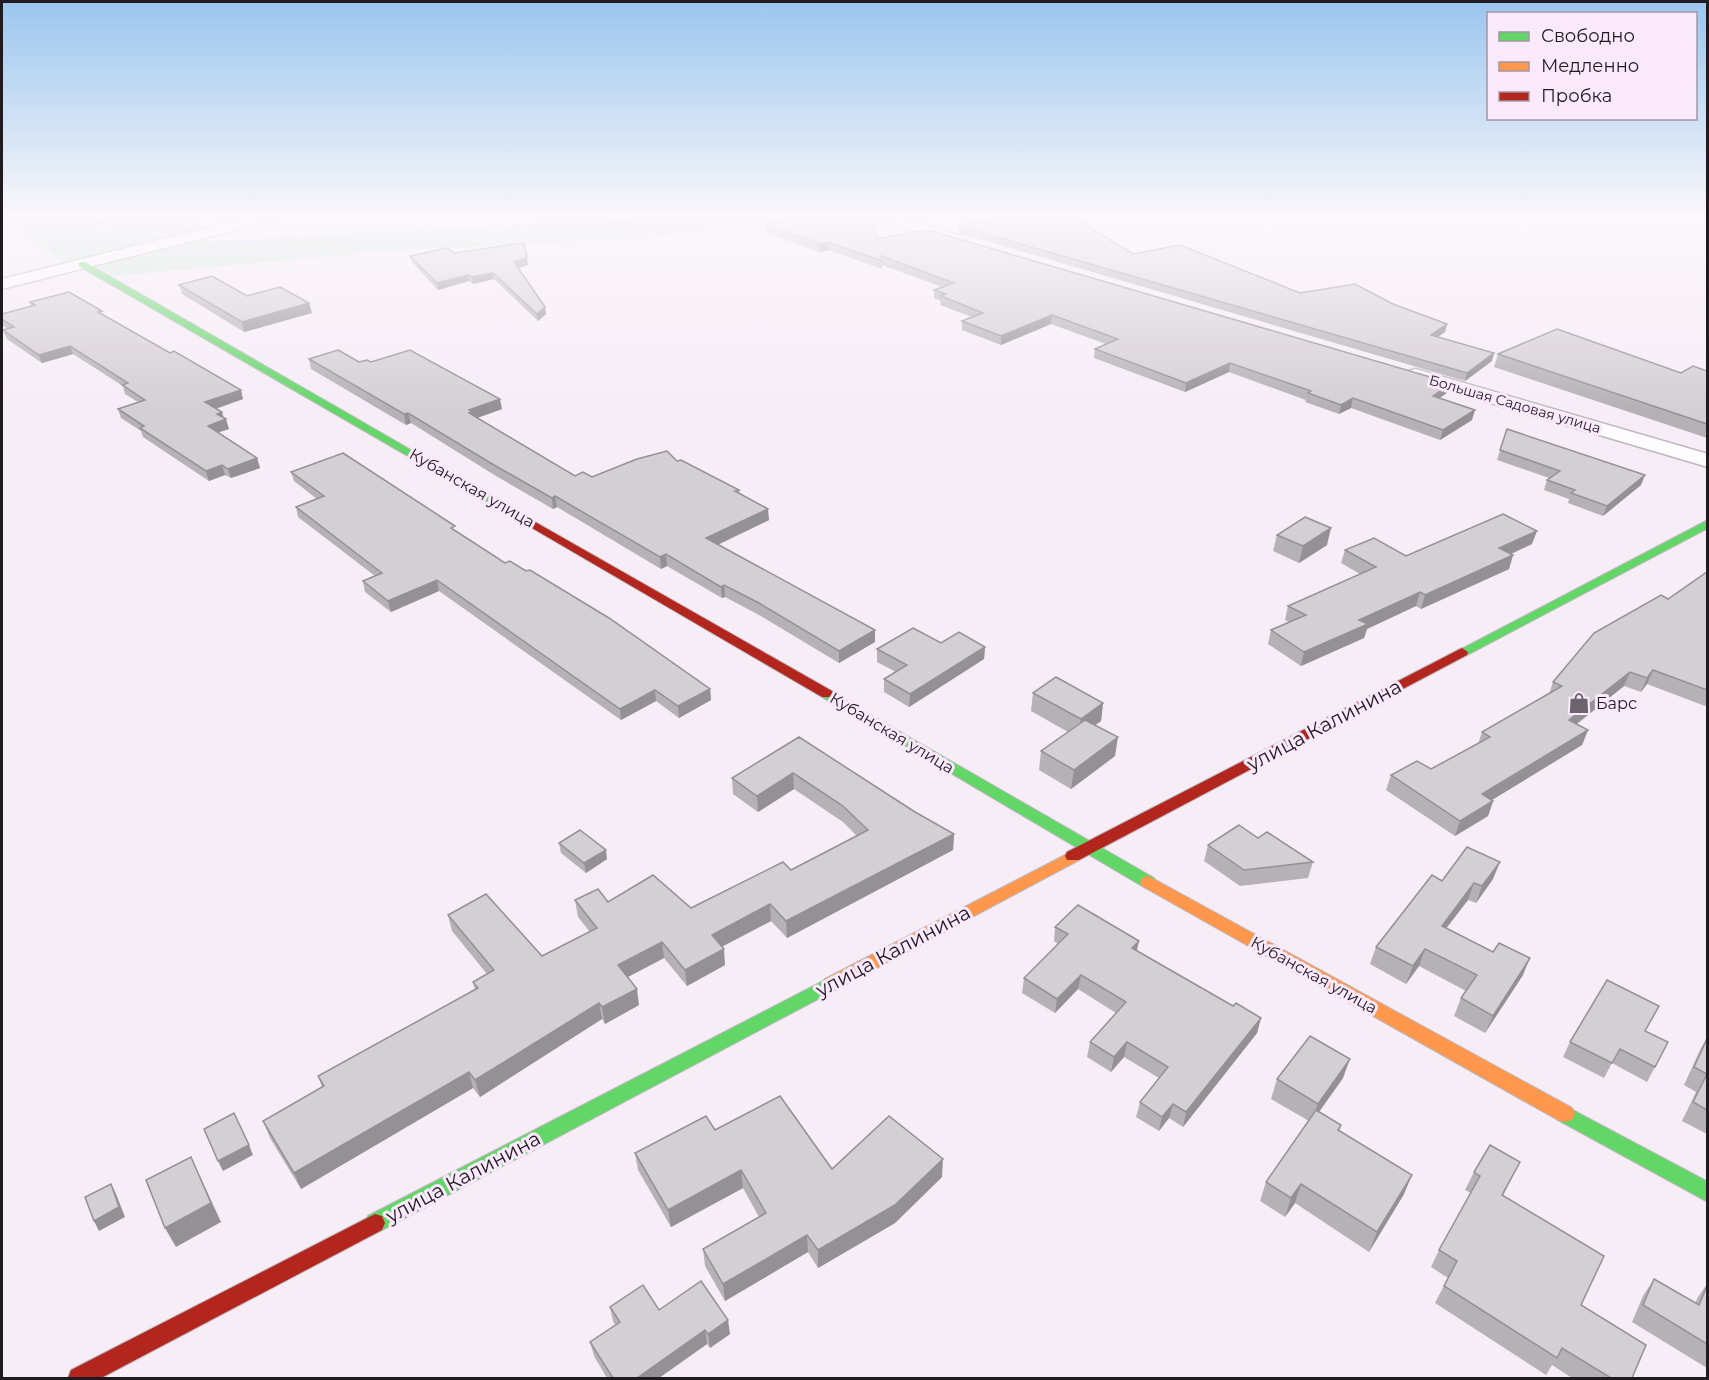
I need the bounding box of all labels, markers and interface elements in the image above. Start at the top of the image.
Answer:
legend [1487,12,1697,120]
text: Свободно [1541,25,1635,47]
text: Медленно [1541,55,1639,77]
text: Пробка [1541,85,1612,107]
street label: Большая Садовая улица [1427,371,1603,437]
street label: Кубанская улица [406,444,538,532]
street label: улица Калинина [1242,674,1406,776]
street label: Кубанская улица [826,688,958,778]
shop icon: Барс [1567,691,1591,715]
place label: Барс [1596,694,1637,713]
street label: улица Калинина [811,900,975,1002]
street label: Кубанская улица [1247,932,1381,1018]
street label: улица Калинина [381,1126,545,1228]

